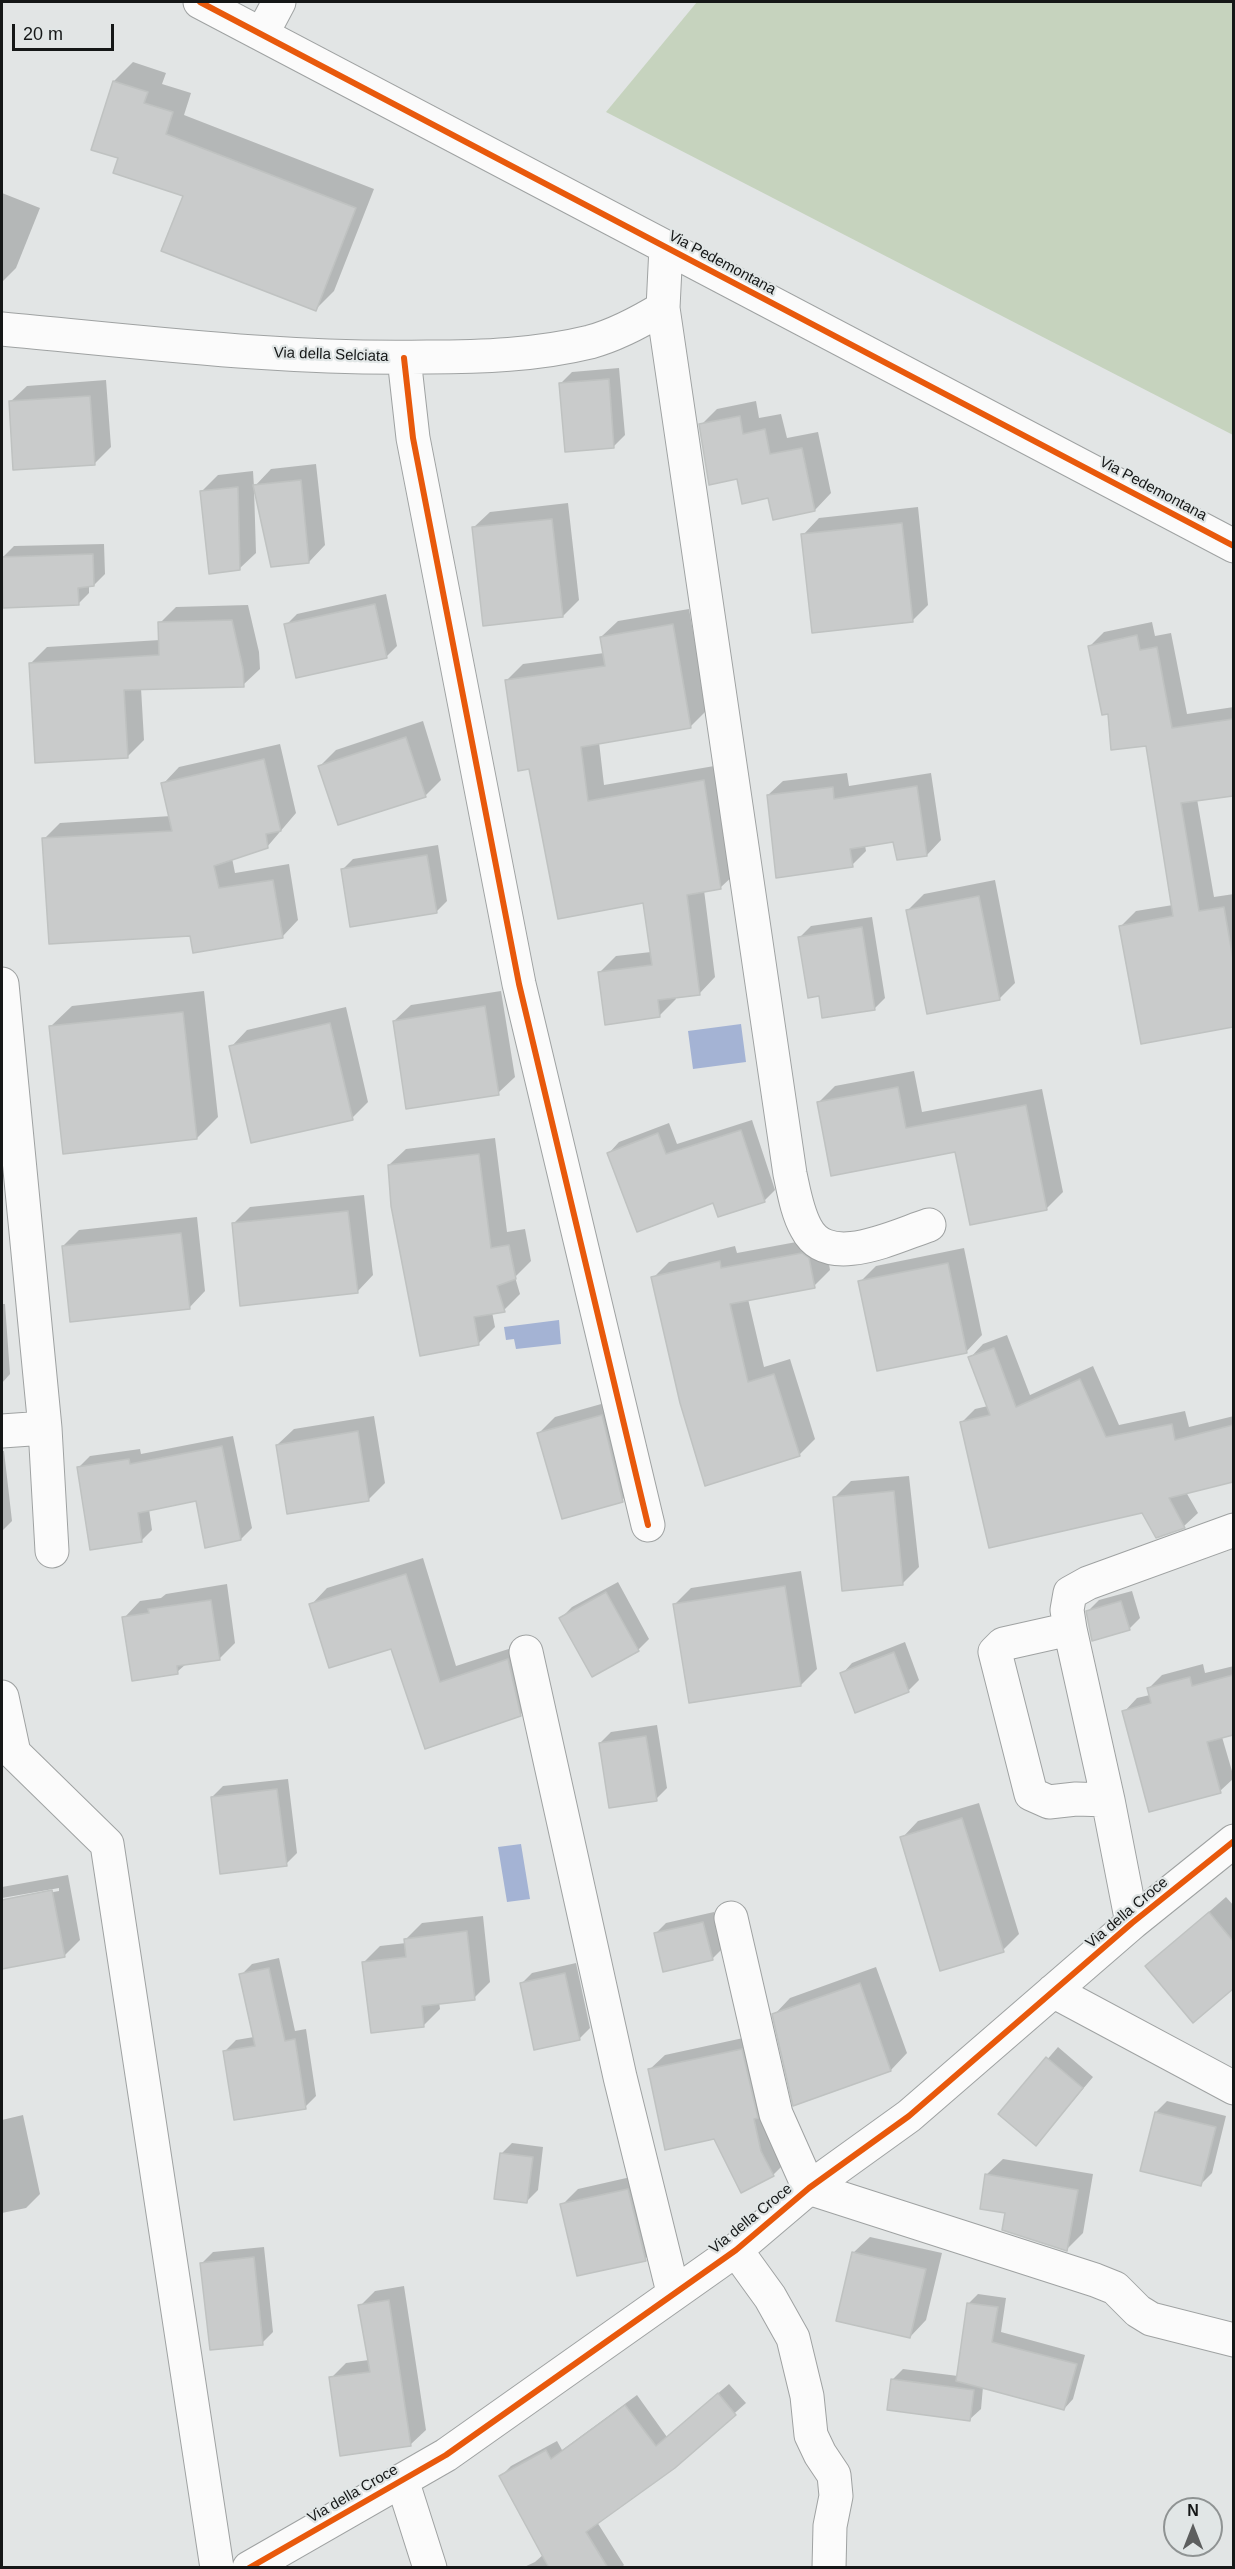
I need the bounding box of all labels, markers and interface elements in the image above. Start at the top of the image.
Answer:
scale bar [15,12,117,50]
text: 20 m [23,24,63,44]
street label: Via Pedemontana [665,227,779,299]
street label: Via della Selciata [273,344,389,366]
street label: Via Pedemontana [1096,453,1210,525]
street label: Via della Croce [1082,1874,1172,1952]
street label: Via della Croce [706,2180,796,2258]
street label: Via della Croce [305,2461,401,2527]
north arrow [1163,2497,1223,2557]
text: N [1187,2502,1199,2519]

